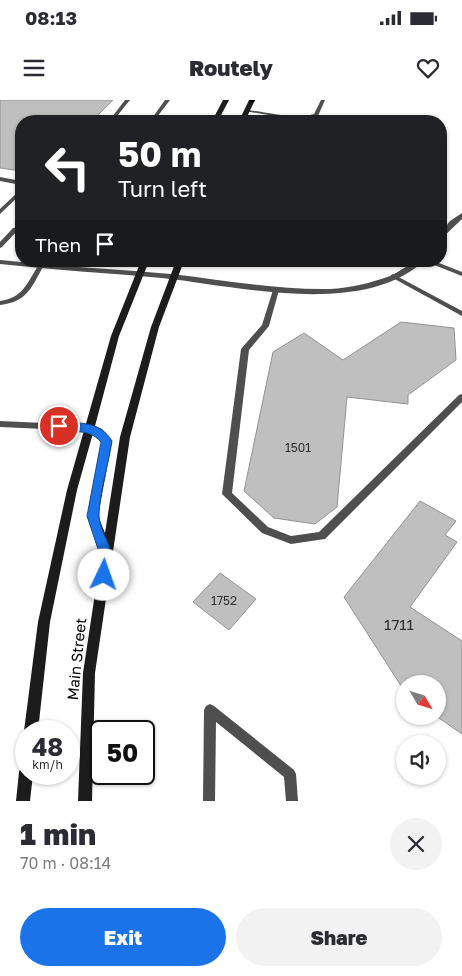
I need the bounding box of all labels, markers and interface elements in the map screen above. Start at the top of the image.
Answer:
text: 08:13 [25,6,77,29]
icon: menu [20,54,48,82]
text: Routely [189,54,273,81]
icon: heart [414,54,442,82]
text: 50 m [118,133,201,175]
icon: left [35,135,100,200]
text: Turn left [118,175,207,202]
icon: arrive [91,230,119,258]
text: Then [35,233,81,256]
pin [38,405,80,447]
icon: arrive [45,412,73,440]
house number: 1501 [285,440,311,455]
position arrow [77,548,129,600]
house number: 1752 [211,593,237,608]
house number: 1711 [384,615,414,633]
street label: Main Street [63,617,89,701]
north arrow [396,675,446,725]
map controls [396,675,446,785]
speed limit sign: 50 [90,720,155,785]
text: 48 [32,731,63,762]
button: sound [396,735,446,785]
text: km/h [32,757,63,772]
text: 1 min [20,816,96,852]
button: close [390,818,442,870]
text: 70 m · 08:14 [20,853,111,873]
button: Exit [20,908,226,966]
button: Share [236,908,442,966]

